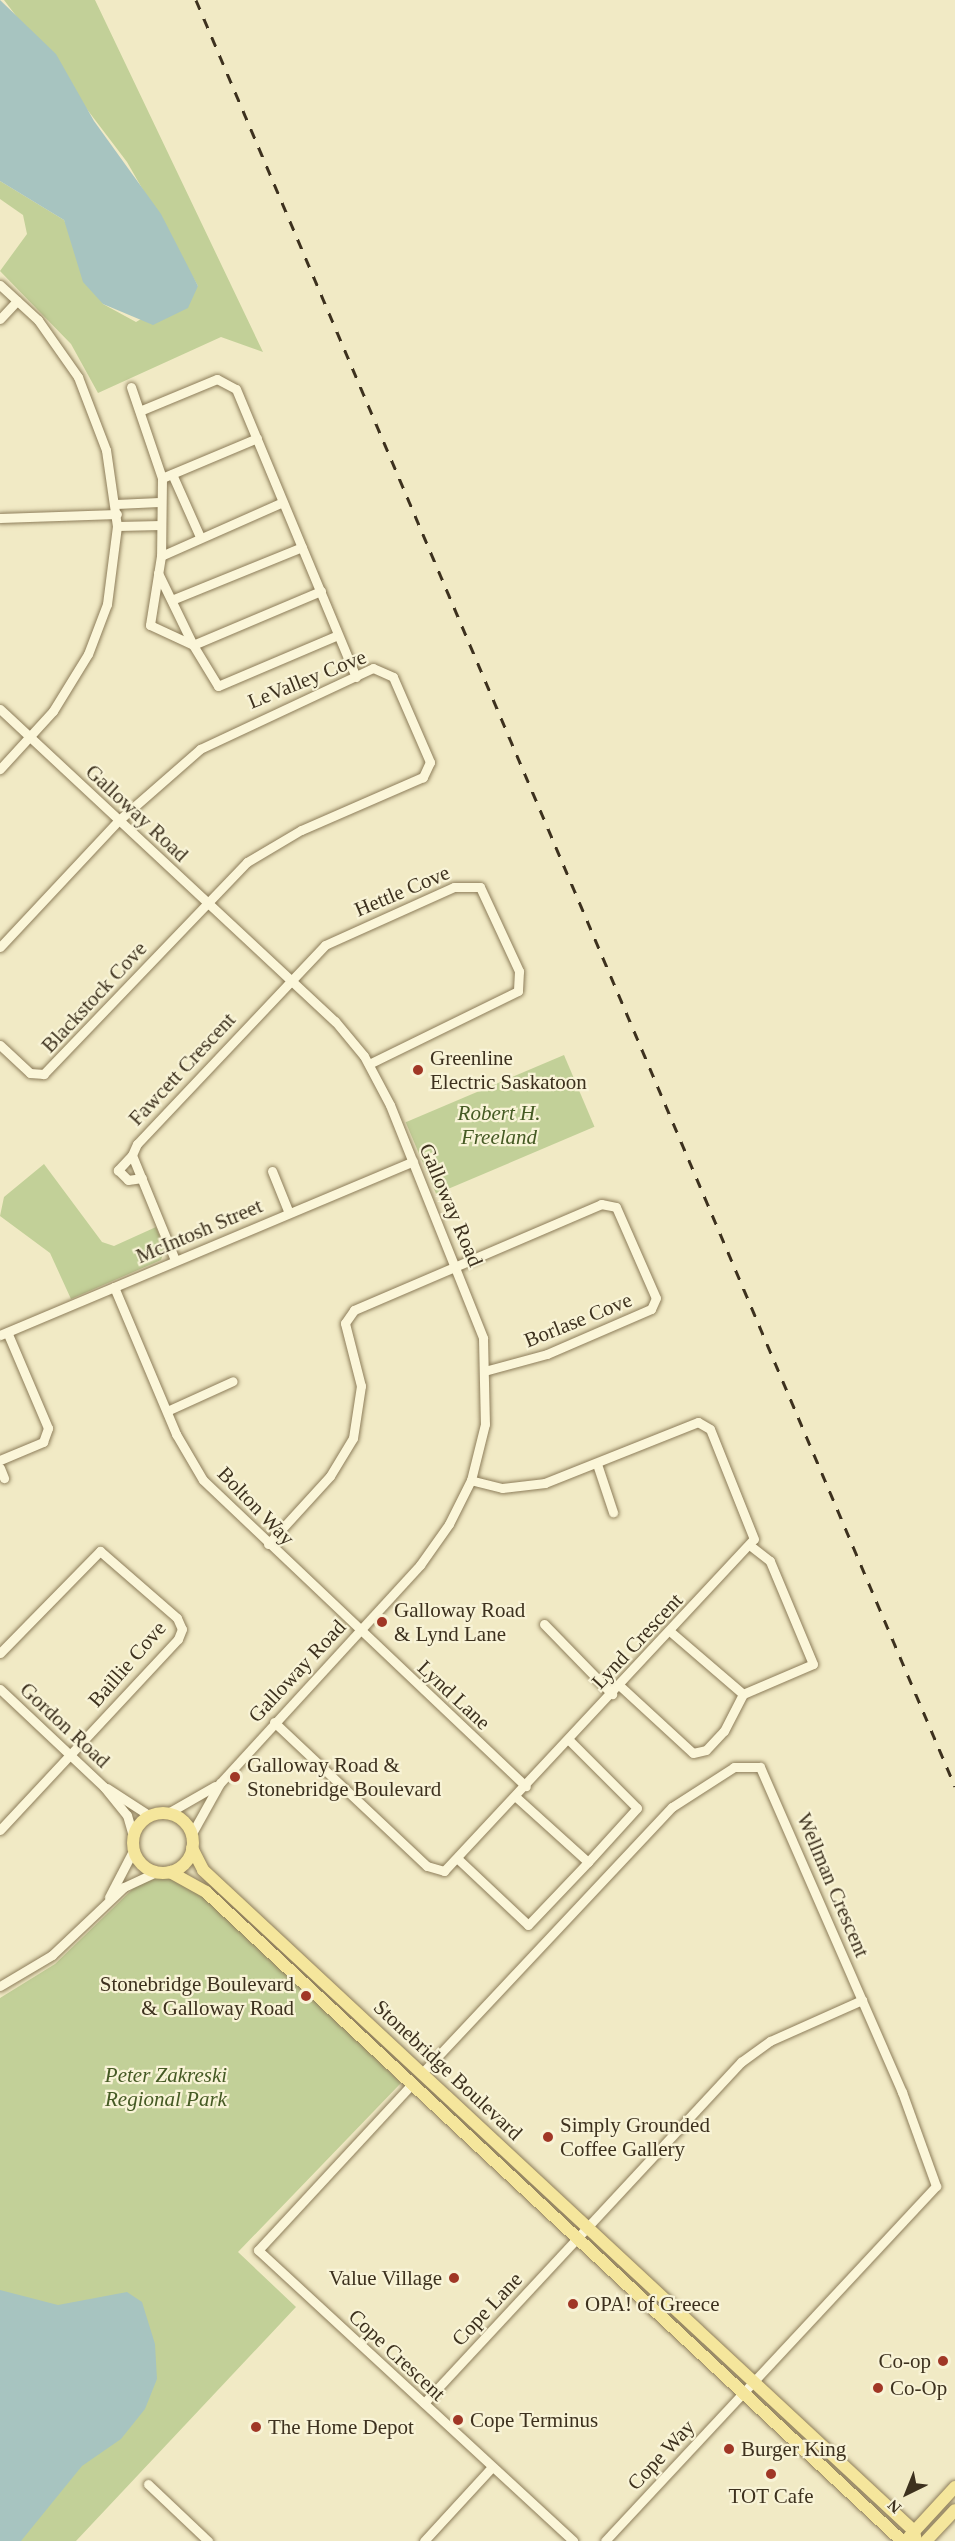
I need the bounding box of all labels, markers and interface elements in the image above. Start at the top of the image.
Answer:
street label: LeValley Cove [244,644,370,714]
street label: Galloway Road [80,759,194,867]
street label: Hettle Cove [351,860,453,922]
street label: Blackstock Cove [36,936,152,1058]
street label: Fawcett Crescent [123,1007,241,1131]
place label: Greenline Electric Saskatoon [430,1045,587,1095]
marker: Greenline Electric Saskatoon [411,1063,425,1077]
park label: Robert H. Freeland [458,1100,540,1150]
street label: Galloway Road [414,1140,488,1270]
street label: McIntosh Street [132,1193,266,1269]
street label: Borlase Cove [521,1287,635,1353]
street label: Bolton Way [212,1461,300,1551]
street label: Lynd Crescent [586,1588,688,1694]
place label: Galloway Road & Lynd Lane [394,1597,525,1647]
street label: Galloway Road [243,1614,351,1728]
marker: Galloway Road & Lynd Lane [375,1615,389,1629]
street label: Baillie Cove [83,1616,171,1712]
street label: Lynd Lane [412,1655,496,1735]
street label: Gordon Road [15,1677,115,1773]
place label: Galloway Road & Stonebridge Boulevard [247,1752,441,1802]
marker: Galloway Road & Stonebridge Boulevard [228,1770,242,1784]
street label: Wellman Crescent [791,1809,875,1961]
place label: Stonebridge Boulevard & Galloway Road [100,1971,294,2021]
marker: Stonebridge Boulevard & Galloway Road [299,1989,313,2003]
street label: Stonebridge Boulevard [368,1995,528,2145]
park label: Peter Zakreski Regional Park [105,2062,227,2112]
place label: Simply Grounded Coffee Gallery [560,2112,710,2162]
marker: Simply Grounded Coffee Gallery [541,2130,555,2144]
place label: Value Village [328,2265,442,2291]
street label: Cope Lane [447,2267,527,2351]
marker: Value Village [447,2271,461,2285]
place label: OPA! of Greece [585,2291,720,2317]
marker: OPA! of Greece [566,2297,580,2311]
street label: Cope Crescent [343,2304,451,2406]
place label: Co-op [878,2348,931,2374]
marker: Co-op [936,2354,950,2368]
place label: Co-Op [890,2375,947,2401]
marker: Co-Op [871,2381,885,2395]
place label: Cope Terminus [470,2407,599,2433]
marker: Cope Terminus [451,2413,465,2427]
place label: The Home Depot [268,2414,414,2440]
street label: Cope Way [622,2414,700,2496]
marker: The Home Depot [249,2420,263,2434]
place label: Burger King [741,2436,846,2462]
marker: Burger King [722,2442,736,2456]
north arrow [877,2463,937,2523]
marker: TOT Cafe [764,2467,778,2481]
place label: TOT Cafe [728,2483,814,2509]
text: N [884,2496,904,2517]

